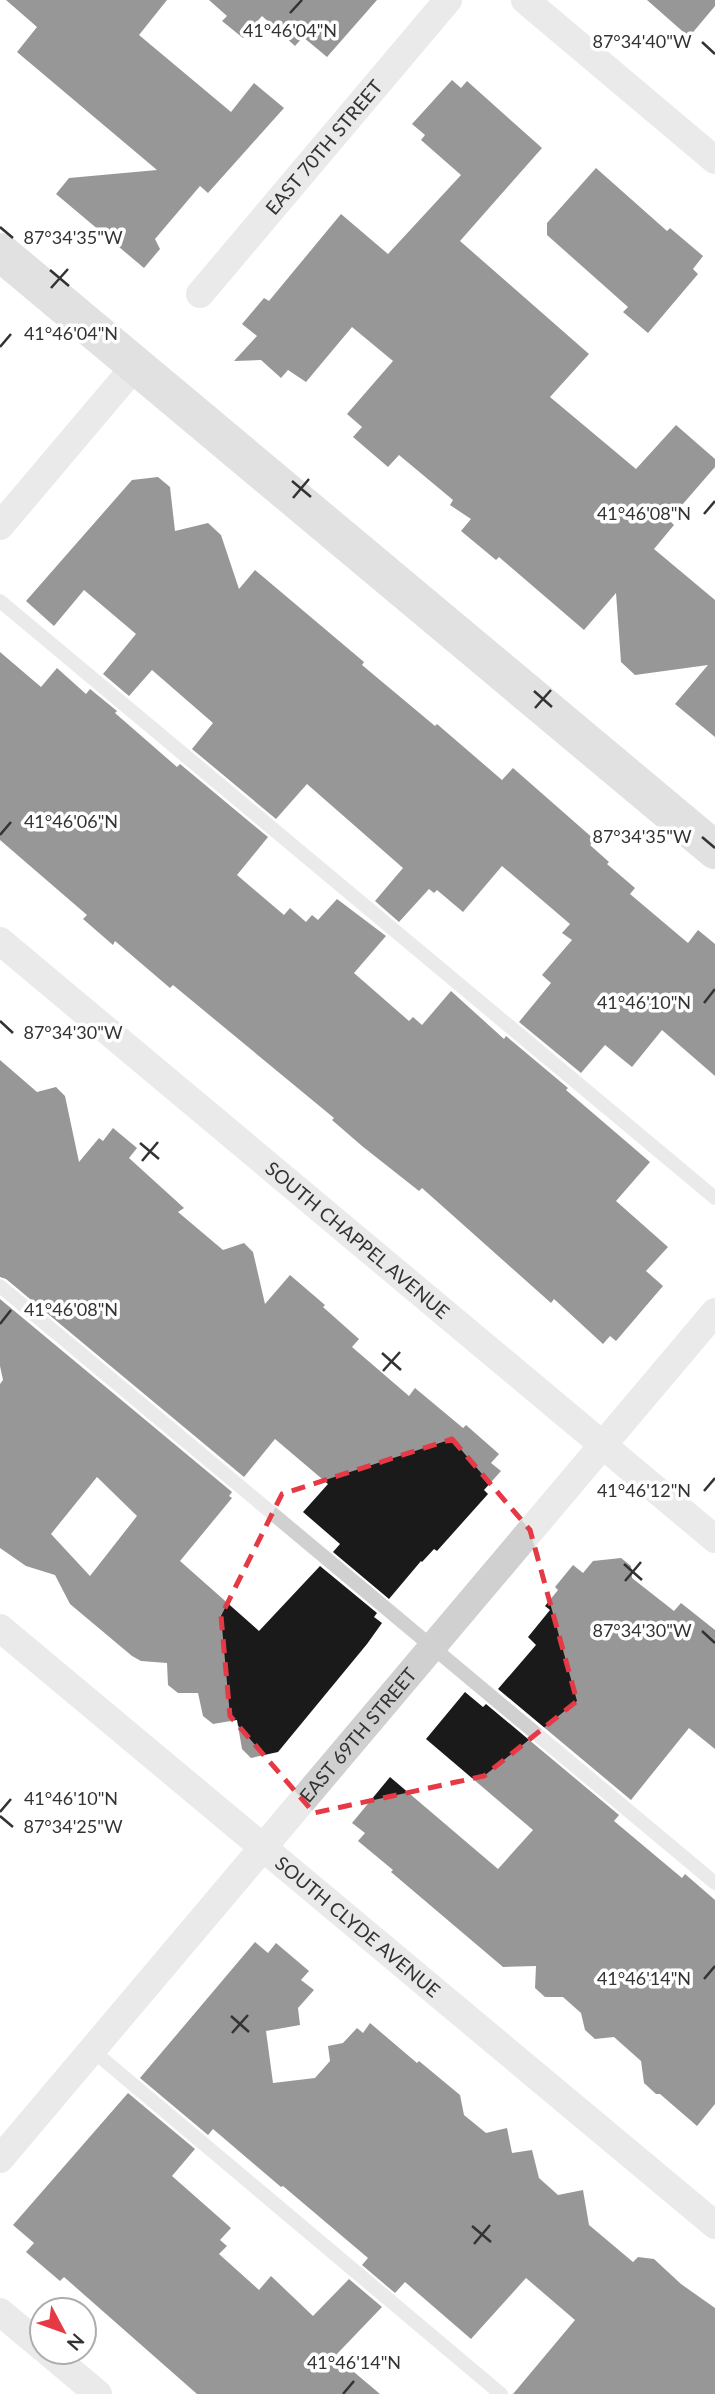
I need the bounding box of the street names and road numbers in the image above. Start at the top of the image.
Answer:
street label: EAST 70TH STREET [260,75,387,219]
street label: SOUTH CHAPPEL AVENUE [261,1156,454,1323]
street label: EAST 69TH STREET [294,1663,421,1807]
street label: SOUTH CLYDE AVENUE [271,1851,445,2002]

